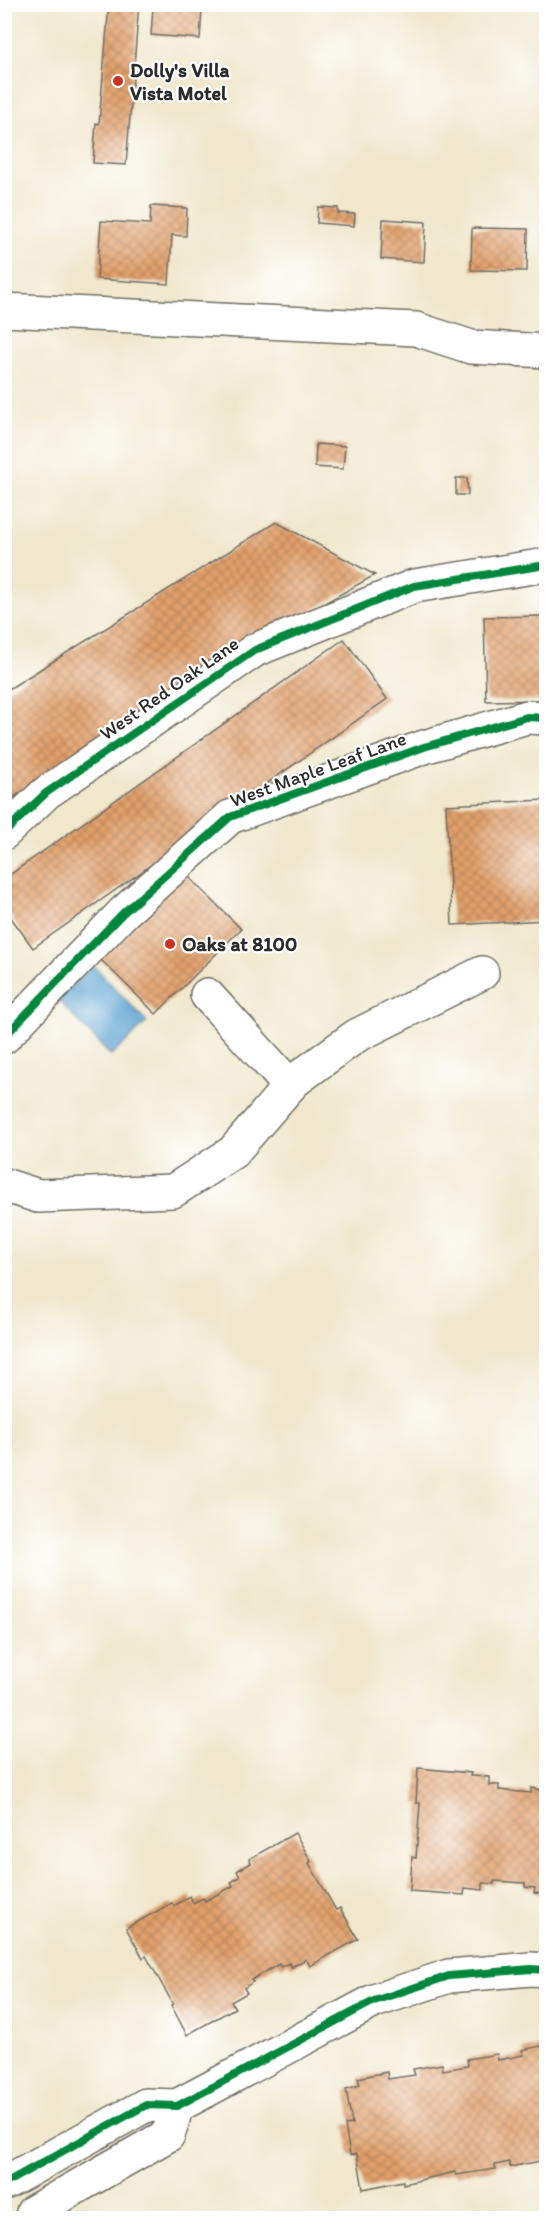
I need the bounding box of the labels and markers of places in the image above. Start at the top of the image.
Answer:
place label: Dolly's Villa Vista Motel [130,58,230,105]
marker: Dolly's Villa Vista Motel [111,74,125,88]
place label: Oaks at 8100 [182,932,297,956]
marker: Oaks at 8100 [163,937,177,951]

